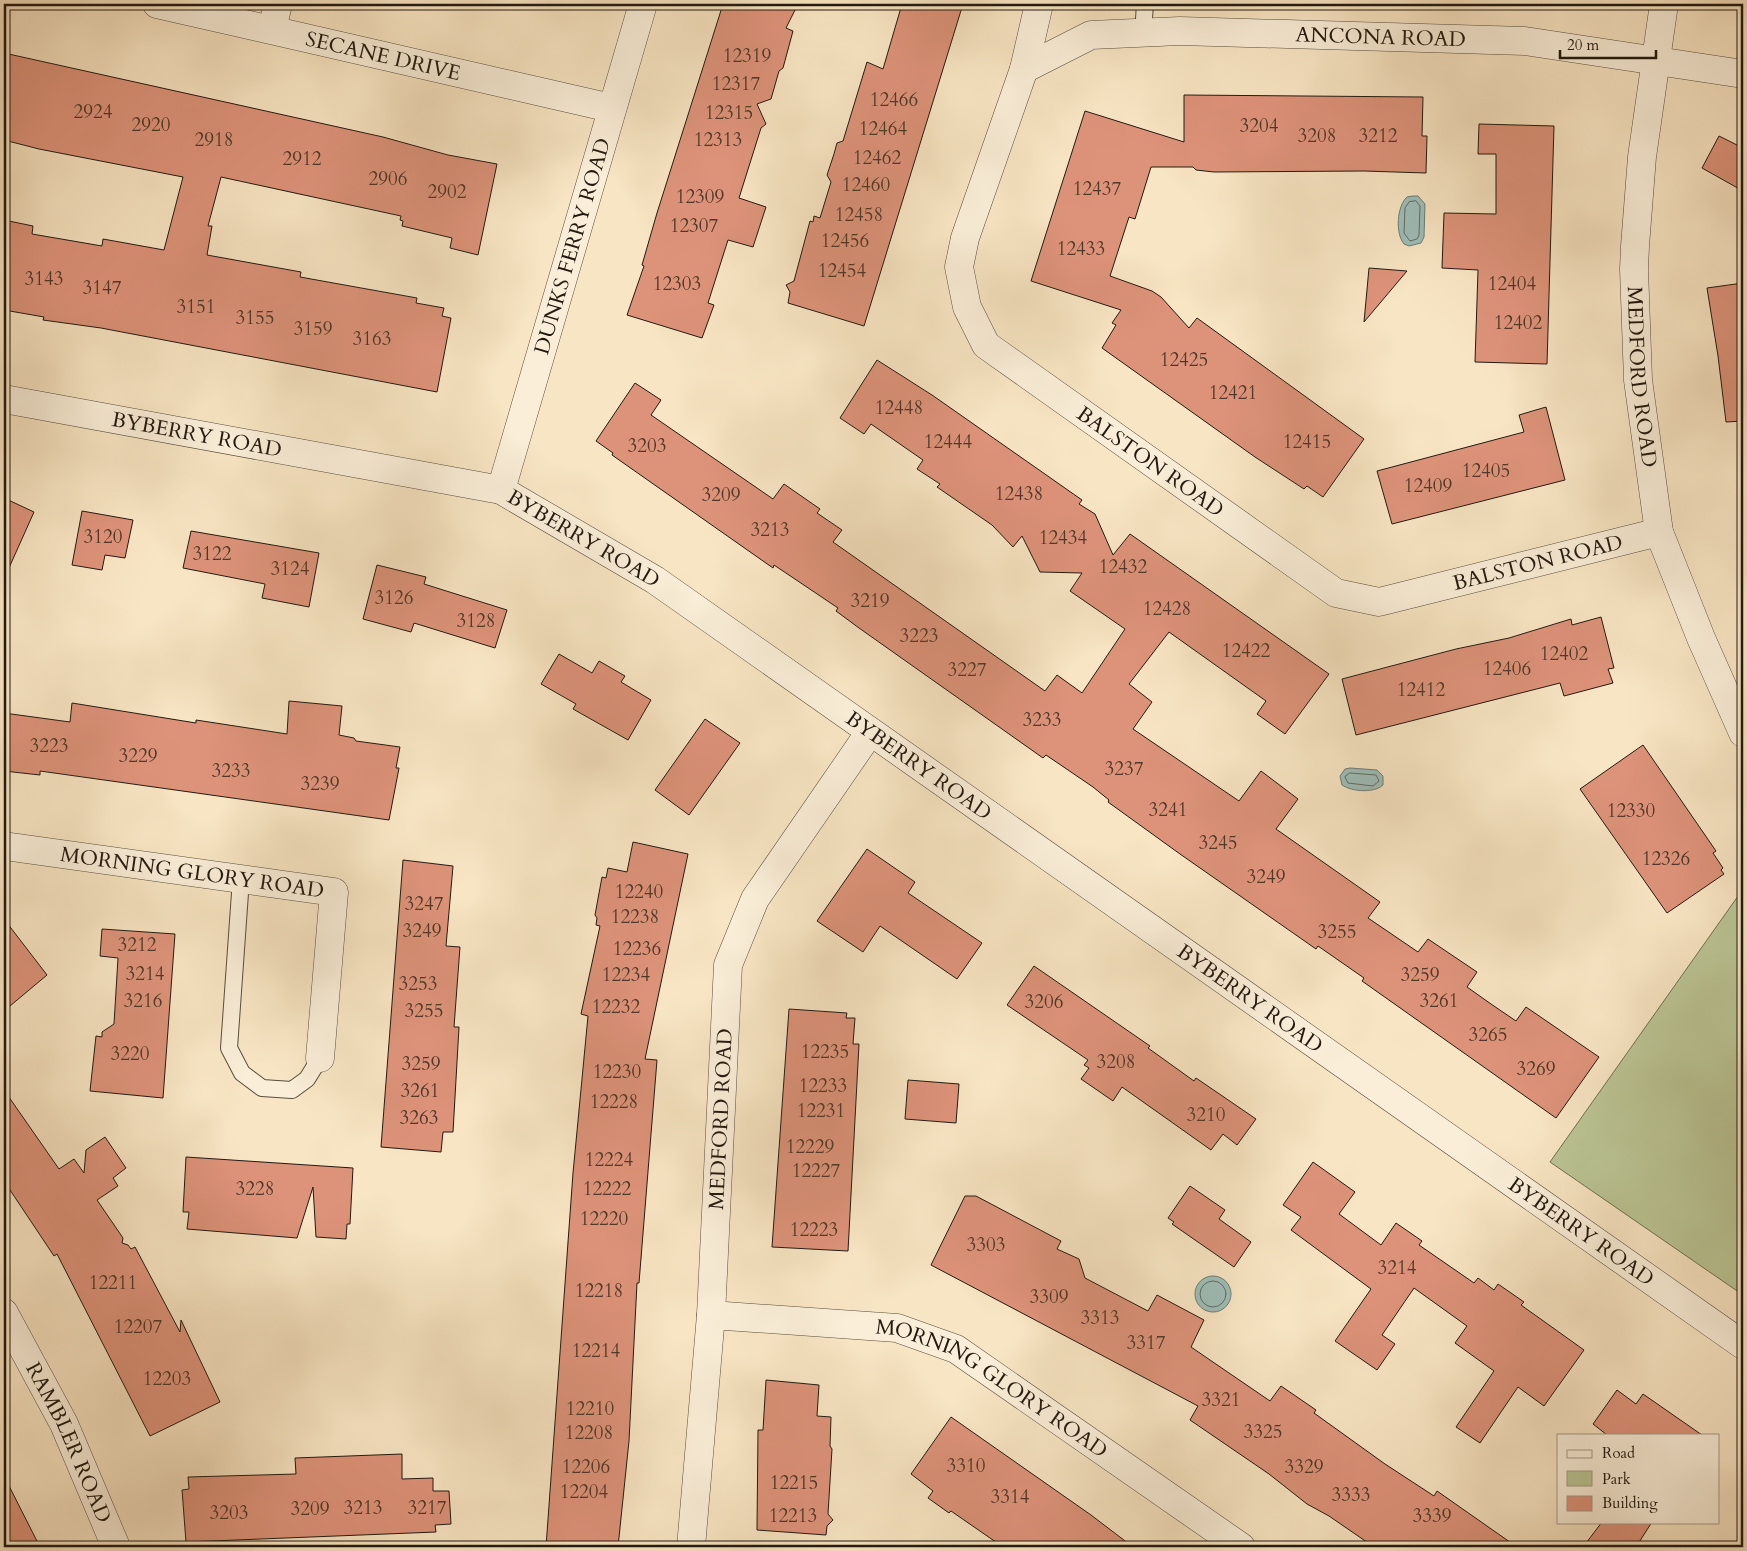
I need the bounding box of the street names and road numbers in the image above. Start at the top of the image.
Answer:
street label: ANCONA ROAD [1295,20,1466,54]
street label: SECANE DRIVE [303,24,464,88]
street label: DUNKS FERRY ROAD [527,135,618,358]
street label: MEDFORD ROAD [1620,286,1664,469]
street label: BALSTON ROAD [1071,399,1230,524]
street label: BYBERRY ROAD [109,405,284,464]
street label: BYBERRY ROAD [502,482,665,594]
street label: BALSTON ROAD [1450,527,1626,598]
street label: BYBERRY ROAD [840,704,998,827]
street label: MORNING GLORY ROAD [59,840,326,905]
street label: BYBERRY ROAD [1171,937,1329,1060]
street label: MEDFORD ROAD [702,1028,739,1211]
street label: BYBERRY ROAD [1502,1170,1660,1293]
street label: MORNING GLORY ROAD [875,1312,1114,1465]
street label: RAMBLER ROAD [19,1357,119,1527]

